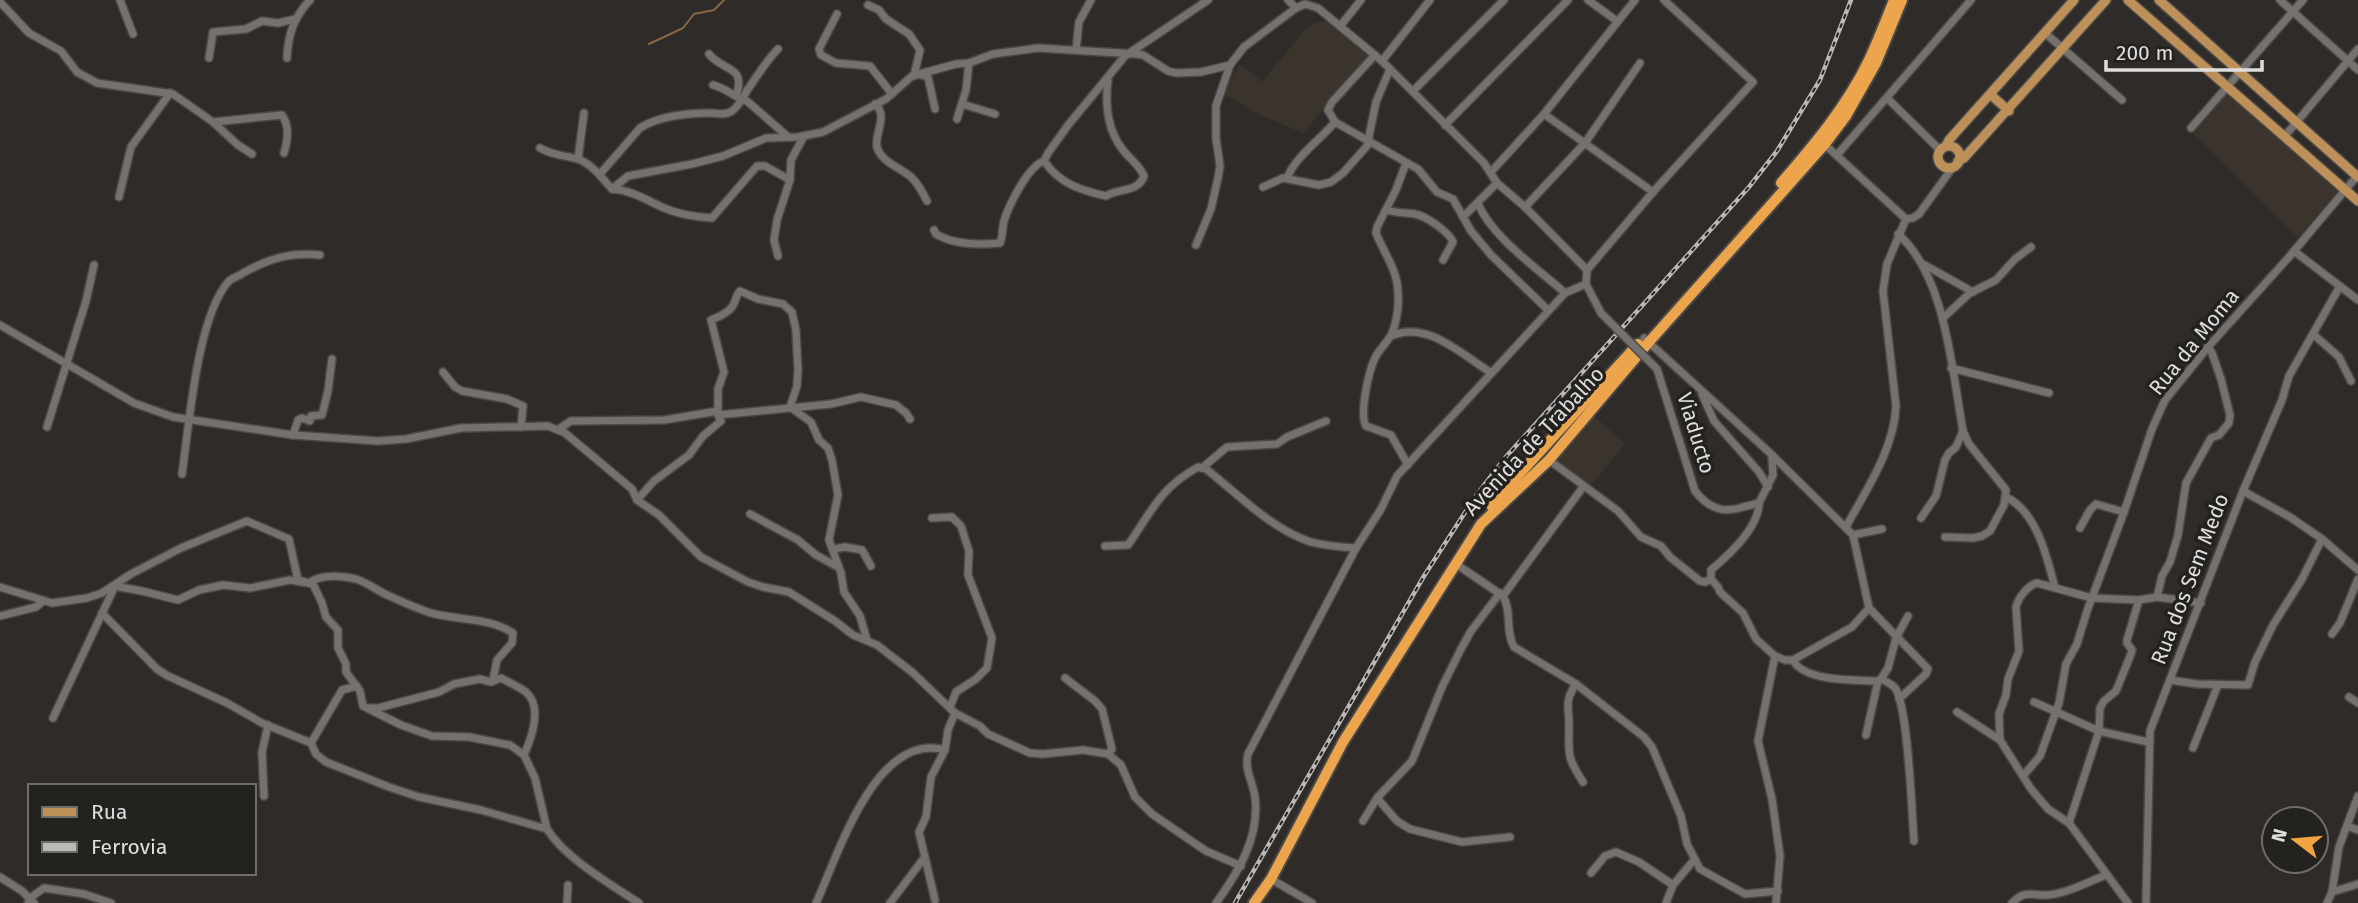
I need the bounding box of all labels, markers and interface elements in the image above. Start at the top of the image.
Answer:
scale bar [2106,28,2262,72]
text: 200 m [2116,40,2173,66]
street label: Rua da Moma [2143,283,2245,401]
street label: Avenida de Trabalho [1458,361,1610,521]
street label: Viaducto [1671,389,1721,477]
street label: Rua dos Sem Medo [2145,490,2235,668]
legend [28,784,256,875]
text: Rua [91,799,127,825]
north arrow [2260,805,2330,875]
text: N [2266,826,2292,845]
text: Ferrovia [91,834,167,860]

